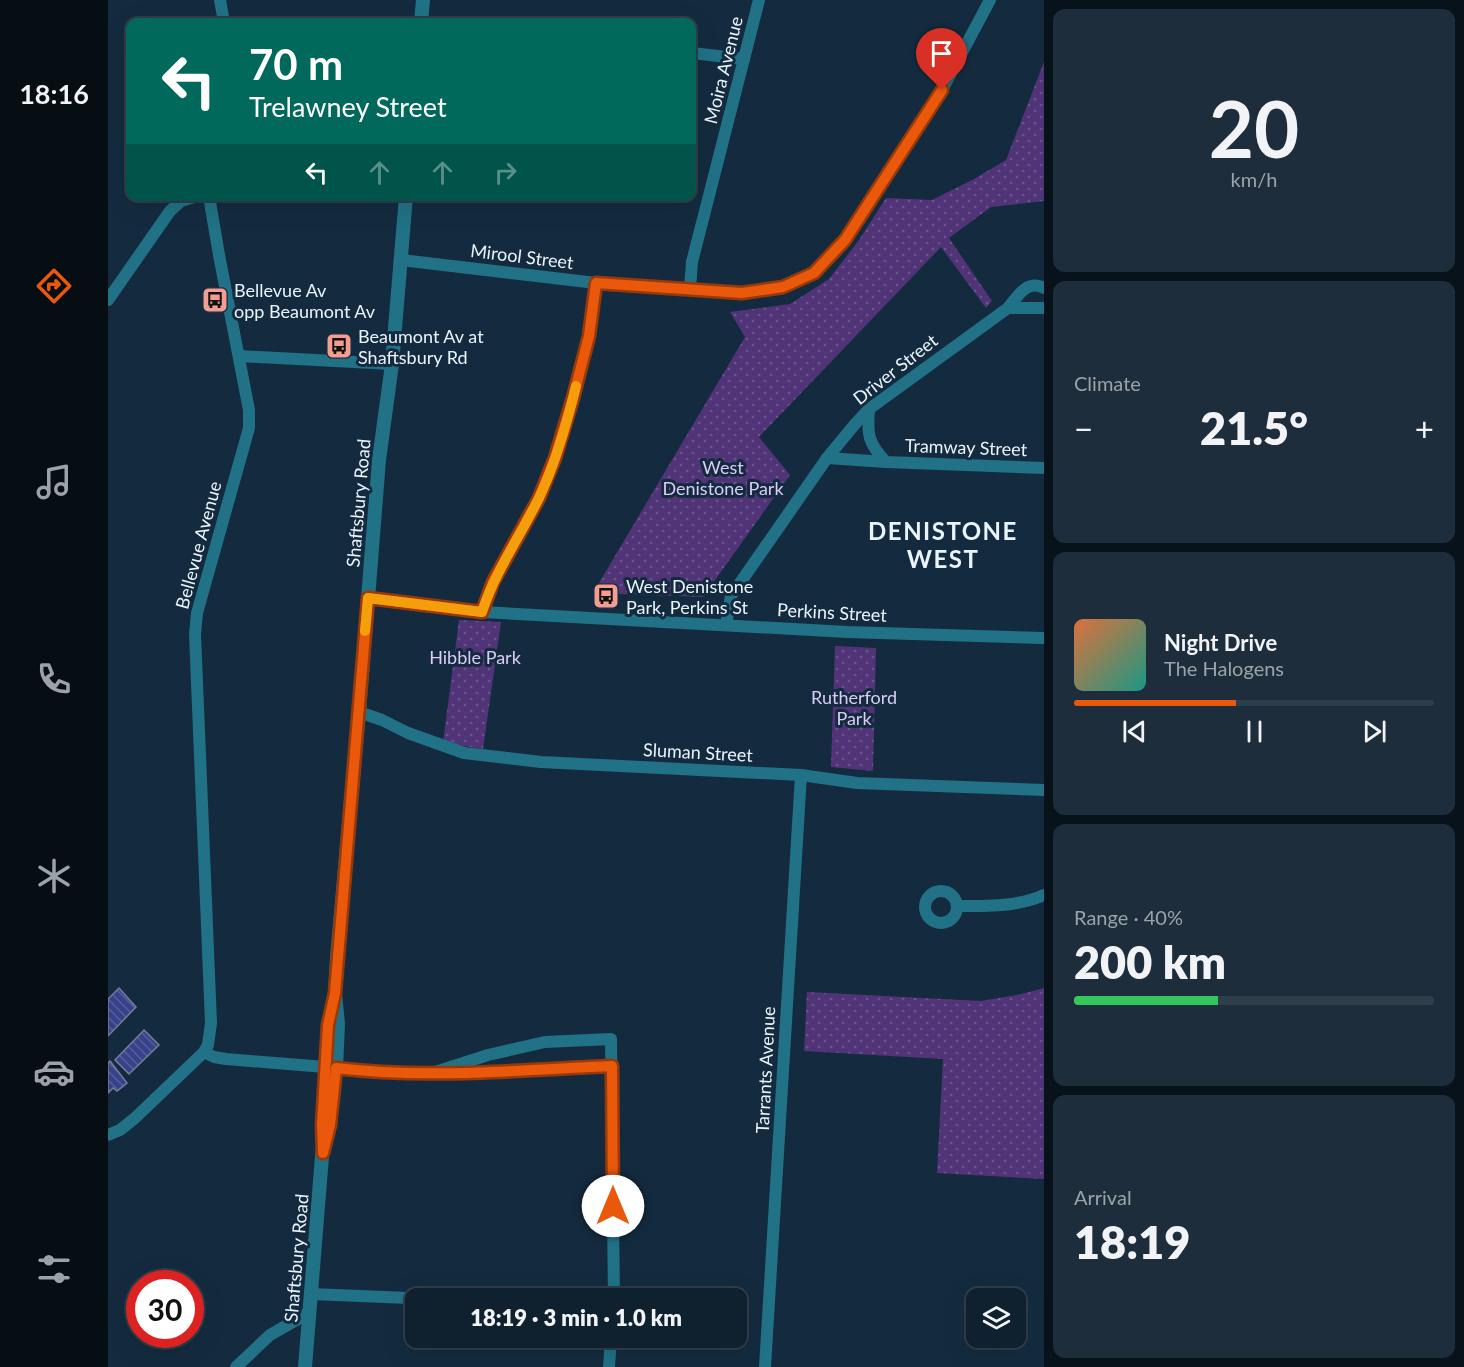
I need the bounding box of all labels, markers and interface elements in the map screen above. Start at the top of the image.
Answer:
street label: Moira Avenue [699,14,747,126]
pin [916,28,967,90]
icon: arrive [925,37,958,70]
text: 70 m [249,39,343,89]
icon: left [150,42,228,120]
text: 18:16 [19,77,89,110]
text: 20 [1209,81,1299,175]
text: Trelawney Street [249,90,447,123]
icon: left [300,156,333,189]
icon: ahead [363,156,396,189]
icon: ahead [426,156,459,189]
icon: right [489,156,522,189]
text: km/h [1231,167,1277,191]
street label: Mirool Street [469,239,575,273]
icon: directions [33,265,75,307]
place label: Bellevue Av opp Beaumont Av [234,279,376,322]
bus stop icon: Bellevue Av opp Beaumont Av [200,285,230,315]
place label: Beaumont Av at Shaftsbury Rd [358,325,484,368]
street label: Driver Street [848,329,942,409]
bus stop icon: Beaumont Av at Shaftsbury Rd [324,331,354,361]
text: Climate [1074,371,1141,395]
text: 21.5° [1200,401,1308,455]
text: − [1074,408,1093,448]
text: + [1415,408,1434,448]
street label: Tramway Street [904,434,1028,460]
street label: Shaftsbury Road [341,438,375,568]
park label: West Denistone Park [662,456,784,499]
icon: music [33,461,75,503]
street label: Bellevue Avenue [170,479,226,611]
district label: DENISTONE WEST [868,516,1018,573]
place label: West Denistone Park, Perkins St [626,575,753,618]
bus stop icon: West Denistone Park, Perkins St [591,581,621,611]
street label: Perkins Street [777,598,888,626]
text: Night Drive [1164,629,1277,656]
park label: Hibble Park [429,646,522,668]
text: The Halogens [1164,656,1284,680]
icon: phone [33,658,75,700]
park label: Rutherford Park [811,686,897,729]
icon: previous [1118,715,1151,748]
icon: pause [1238,715,1271,748]
icon: next [1358,715,1391,748]
street label: Sluman Street [643,738,754,766]
icon: climate [33,855,75,897]
text: Range · 40% [1074,905,1183,929]
text: 200 km [1074,935,1226,989]
street label: Tarrants Avenue [751,1006,779,1134]
icon: car [33,1051,75,1093]
position arrow [581,1174,645,1238]
text: Arrival [1074,1185,1132,1209]
street label: Shaftsbury Road [279,1193,313,1323]
text: 18:19 [1074,1215,1190,1269]
icon: filters [33,1248,75,1290]
speed limit sign: 30 [126,1270,204,1348]
map controls [966,1288,1026,1348]
button: layers [966,1288,1026,1348]
text: 18:19 · 3 min · 1.0 km [470,1304,682,1331]

